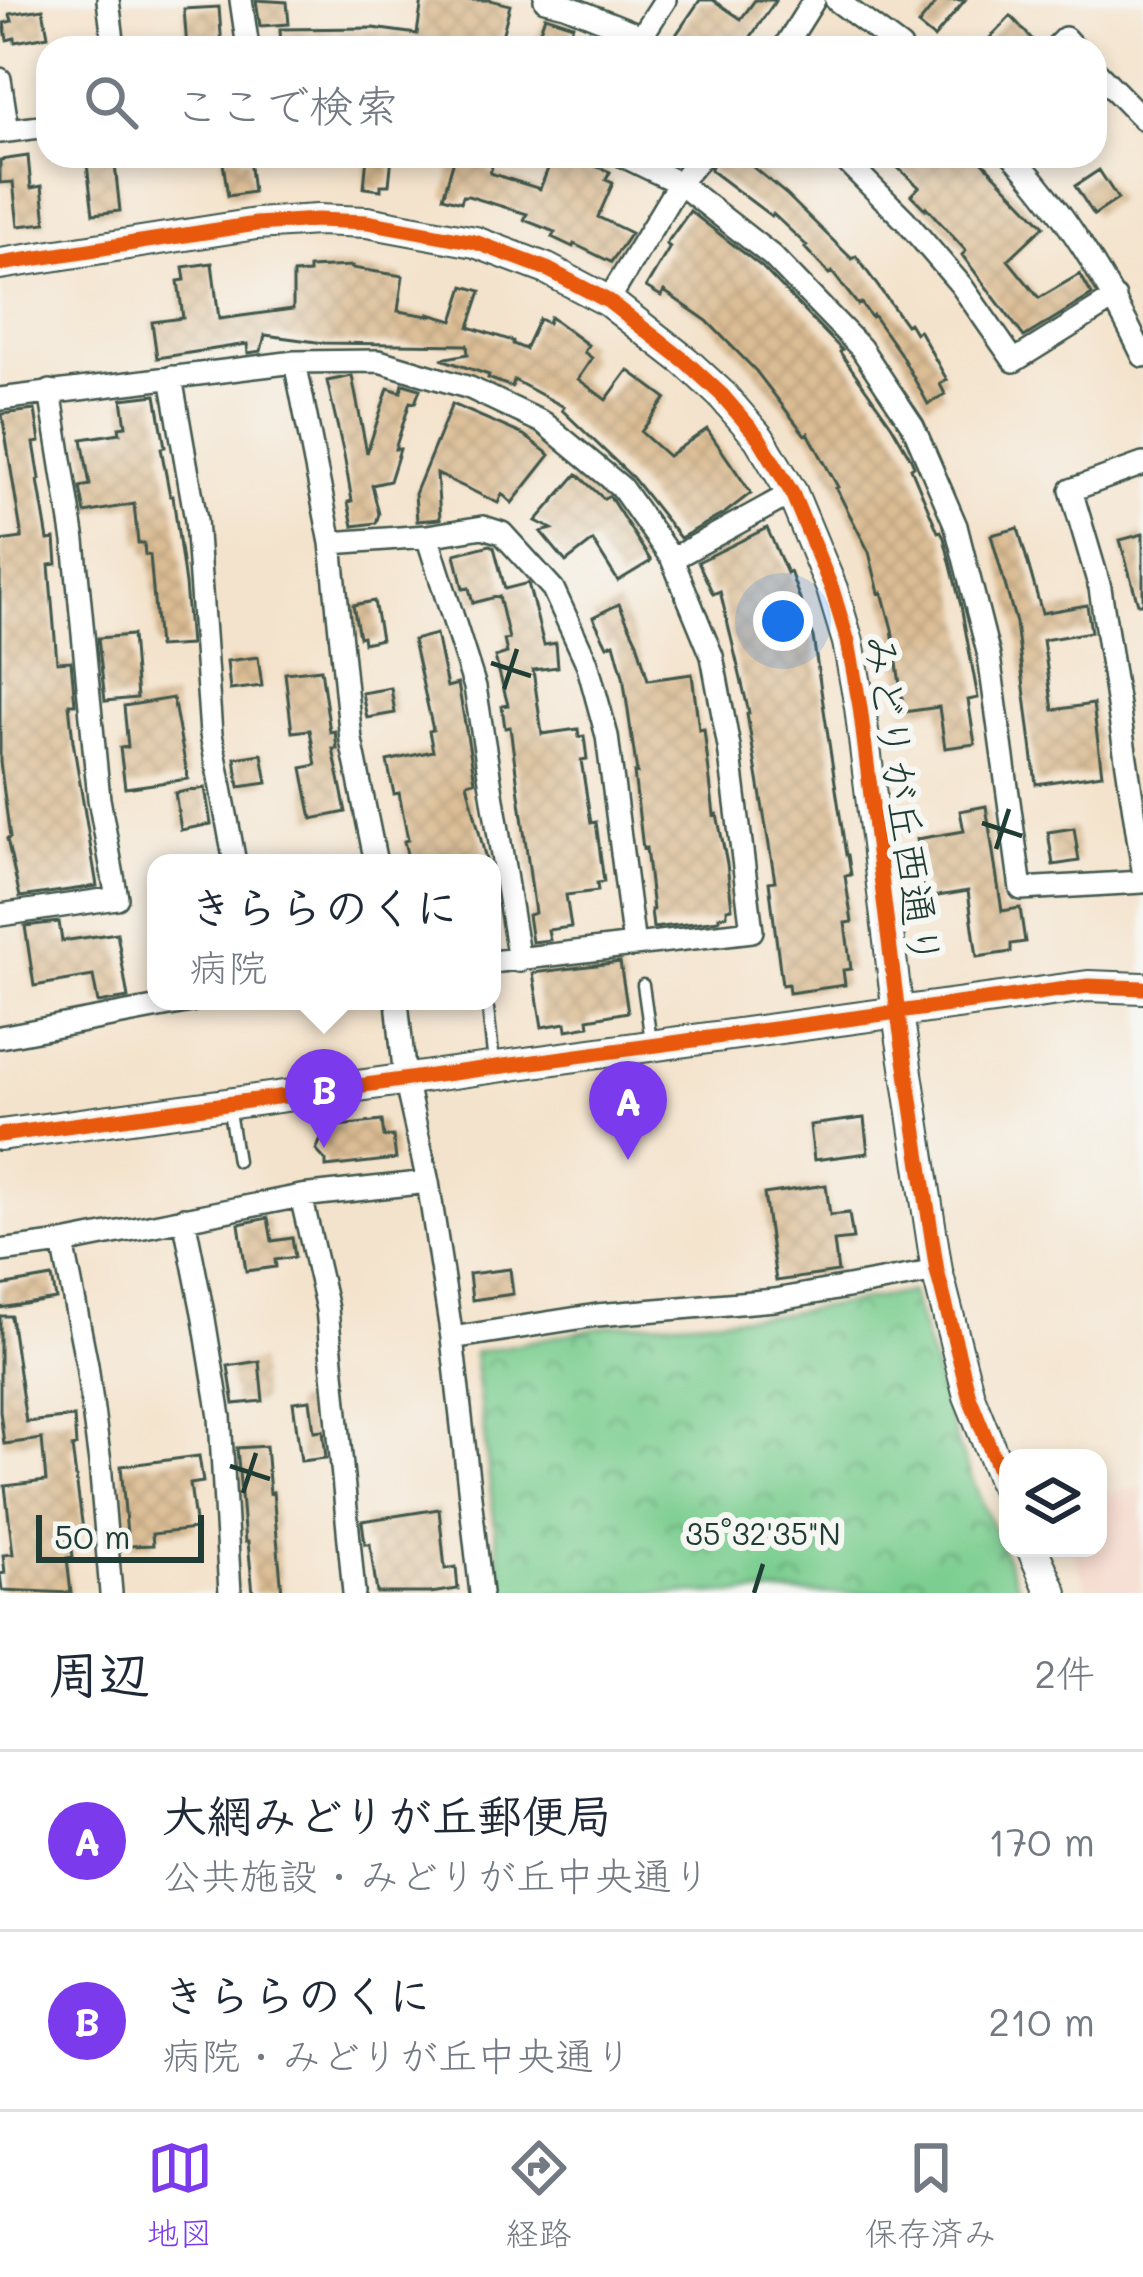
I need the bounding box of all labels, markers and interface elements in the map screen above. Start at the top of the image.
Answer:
search box [36,36,1107,168]
icon: search [78,69,144,135]
text: ここで検索 [174,75,399,133]
your location [753,591,813,651]
street label: みどりが丘西通り [853,630,955,970]
popup [147,854,501,1010]
text: きららのくに [189,877,459,935]
text: 病院 [189,941,267,992]
pin: B [285,1049,363,1148]
pin: A [589,1061,667,1160]
map controls [999,1449,1107,1557]
button: layers [999,1449,1107,1557]
scale bar [36,1509,204,1562]
text: 35°32'35"N [685,1513,841,1553]
text: 50 m [54,1514,130,1557]
text: 周辺 [48,1639,150,1706]
text: 2件 [1034,1647,1095,1698]
text: 大網みどりが丘郵便局 [162,1785,612,1843]
text: A [73,1815,101,1866]
text: 170 m [988,1815,1095,1866]
text: 公共施設 · みどりが丘中央通り [162,1849,711,1900]
text: きららのくに [162,1965,432,2023]
text: B [74,1995,100,2046]
text: 210 m [988,1995,1095,2046]
text: 病院 · みどりが丘中央通り [162,2029,633,2080]
tab: 地図 [147,2135,213,2255]
tab: 経路 [506,2135,572,2255]
tab: 保存済み [865,2135,997,2255]

